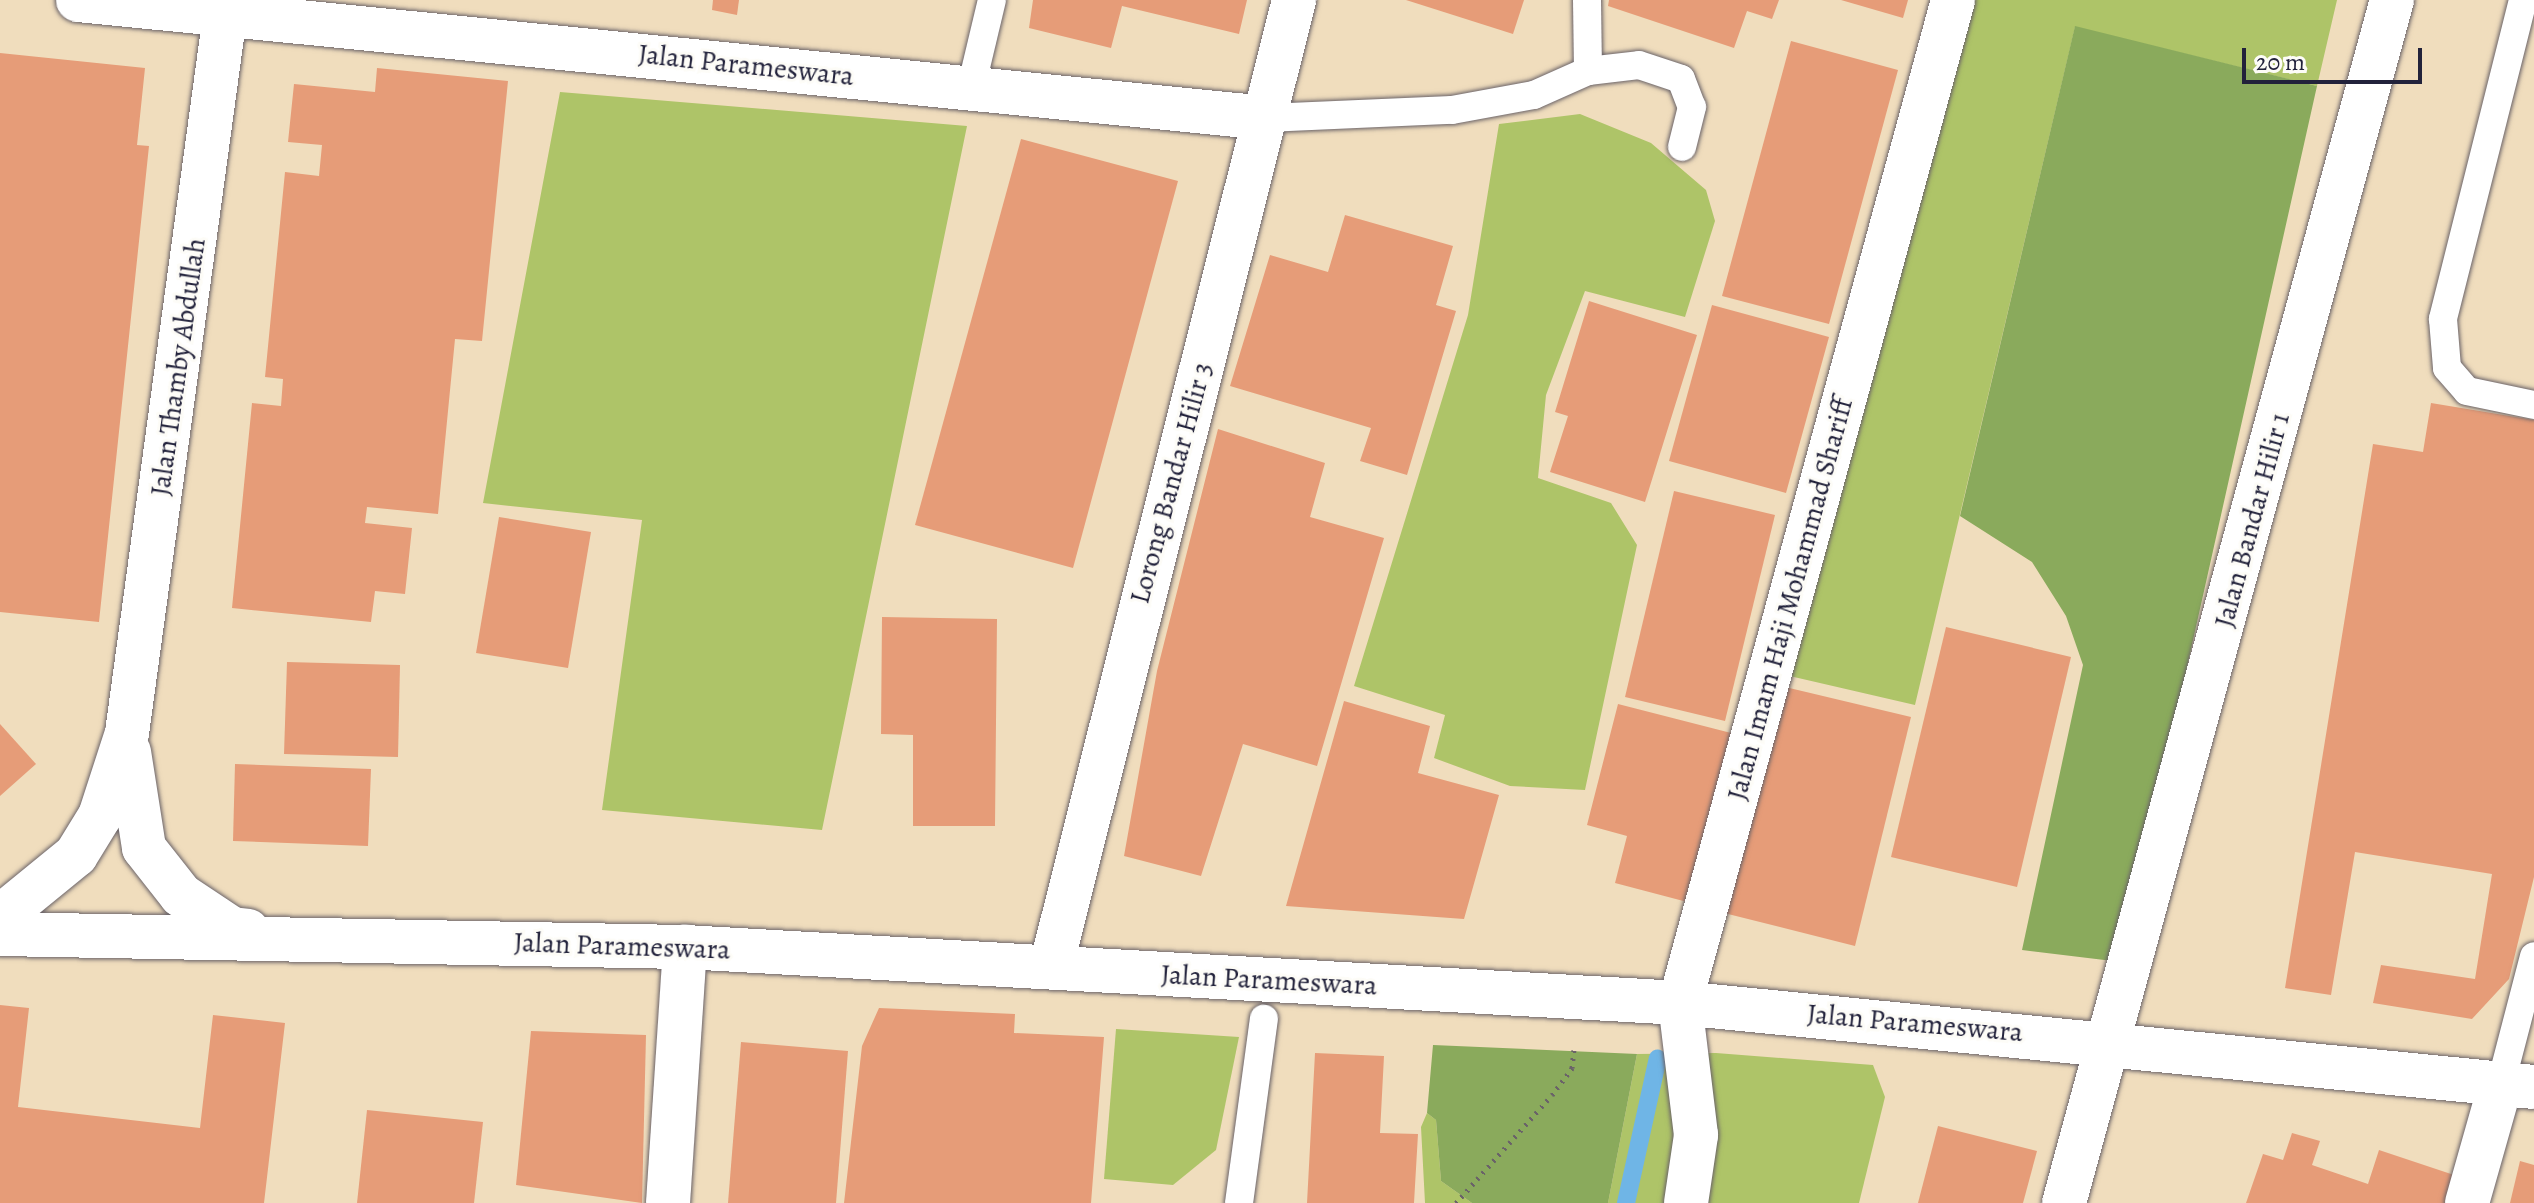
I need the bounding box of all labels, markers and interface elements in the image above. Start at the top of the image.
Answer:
scale bar [2246,32,2426,82]
street label: Jalan Parameswara [637,37,855,93]
text: 20 m [2256,46,2305,78]
street label: Jalan Thamby Abdullah [143,236,213,498]
street label: Lorong Bandar Hilir 3 [1123,359,1219,607]
street label: Jalan Imam Haji Mohammad Shariff [1720,394,1860,804]
street label: Jalan Bandar Hilir 1 [2207,409,2297,631]
street label: Jalan Parameswara [513,925,731,967]
street label: Jalan Parameswara [1160,958,1378,1002]
street label: Jalan Parameswara [1806,997,2024,1049]

